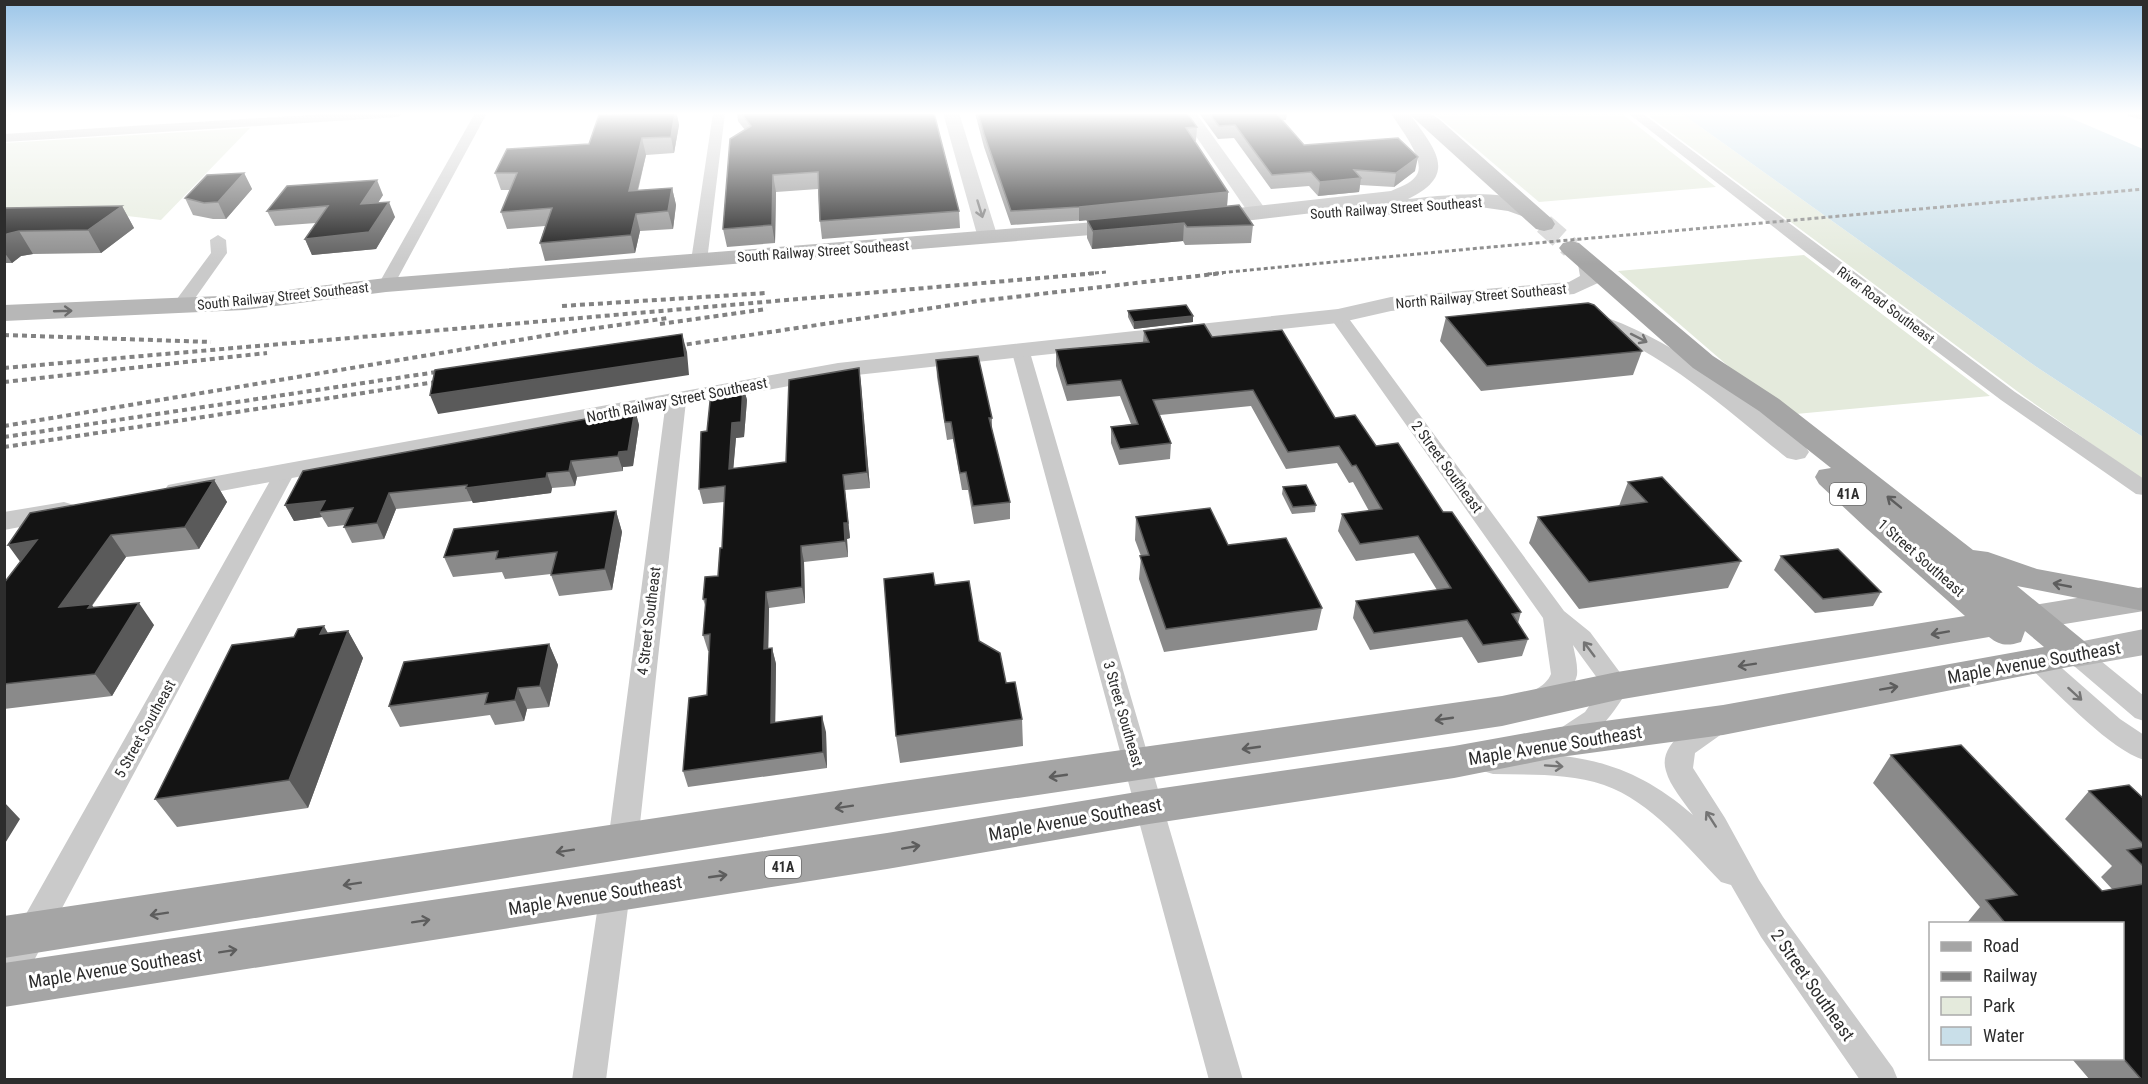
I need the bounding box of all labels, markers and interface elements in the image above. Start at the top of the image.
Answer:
street label: South Railway Street Southeast [1310,194,1482,222]
one-way arrow [975,199,986,218]
street label: South Railway Street Southeast [737,237,909,265]
street label: River Road Southeast [1834,263,1938,347]
street label: South Railway Street Southeast [197,279,369,313]
street label: North Railway Street Southeast [1395,281,1567,311]
one-way arrow [52,306,72,317]
one-way arrow [1630,332,1647,344]
street label: North Railway Street Southeast [585,374,769,426]
street label: 2 Street Southeast [1408,418,1486,516]
road number: 41A [1830,483,1866,505]
one-way arrow [1886,496,1902,509]
street label: 1 Street Southeast [1874,515,1968,601]
street label: 4 Street Southeast [633,566,665,676]
one-way arrow [2052,579,2072,590]
one-way arrow [1930,628,1950,639]
street label: Maple Avenue Southeast [1946,636,2122,688]
one-way arrow [1583,641,1595,657]
street label: 3 Street Southeast [1099,659,1147,769]
one-way arrow [1738,659,1758,670]
street label: 5 Street Southeast [111,677,179,781]
one-way arrow [1878,682,1898,693]
one-way arrow [2067,687,2082,701]
one-way arrow [1434,714,1454,725]
street label: Maple Avenue Southeast [1467,721,1643,769]
one-way arrow [1241,742,1261,753]
one-way arrow [1544,761,1564,772]
one-way arrow [1048,770,1068,781]
street label: Maple Avenue Southeast [987,793,1163,845]
one-way arrow [835,801,854,812]
one-way arrow [1704,811,1716,828]
one-way arrow [900,841,920,852]
one-way arrow [556,845,575,856]
road number: 41A [765,856,801,878]
street label: Maple Avenue Southeast [507,871,683,919]
one-way arrow [707,871,727,882]
one-way arrow [342,878,362,889]
one-way arrow [149,908,169,919]
one-way arrow [411,916,431,927]
legend [1929,922,2124,1060]
street label: 2 Street Southeast [1767,925,1859,1045]
text: Road [1983,935,2019,956]
street label: Maple Avenue Southeast [27,944,203,992]
one-way arrow [218,945,238,956]
text: Railway [1983,965,2038,986]
text: Park [1983,995,2015,1016]
text: Water [1983,1025,2025,1046]

